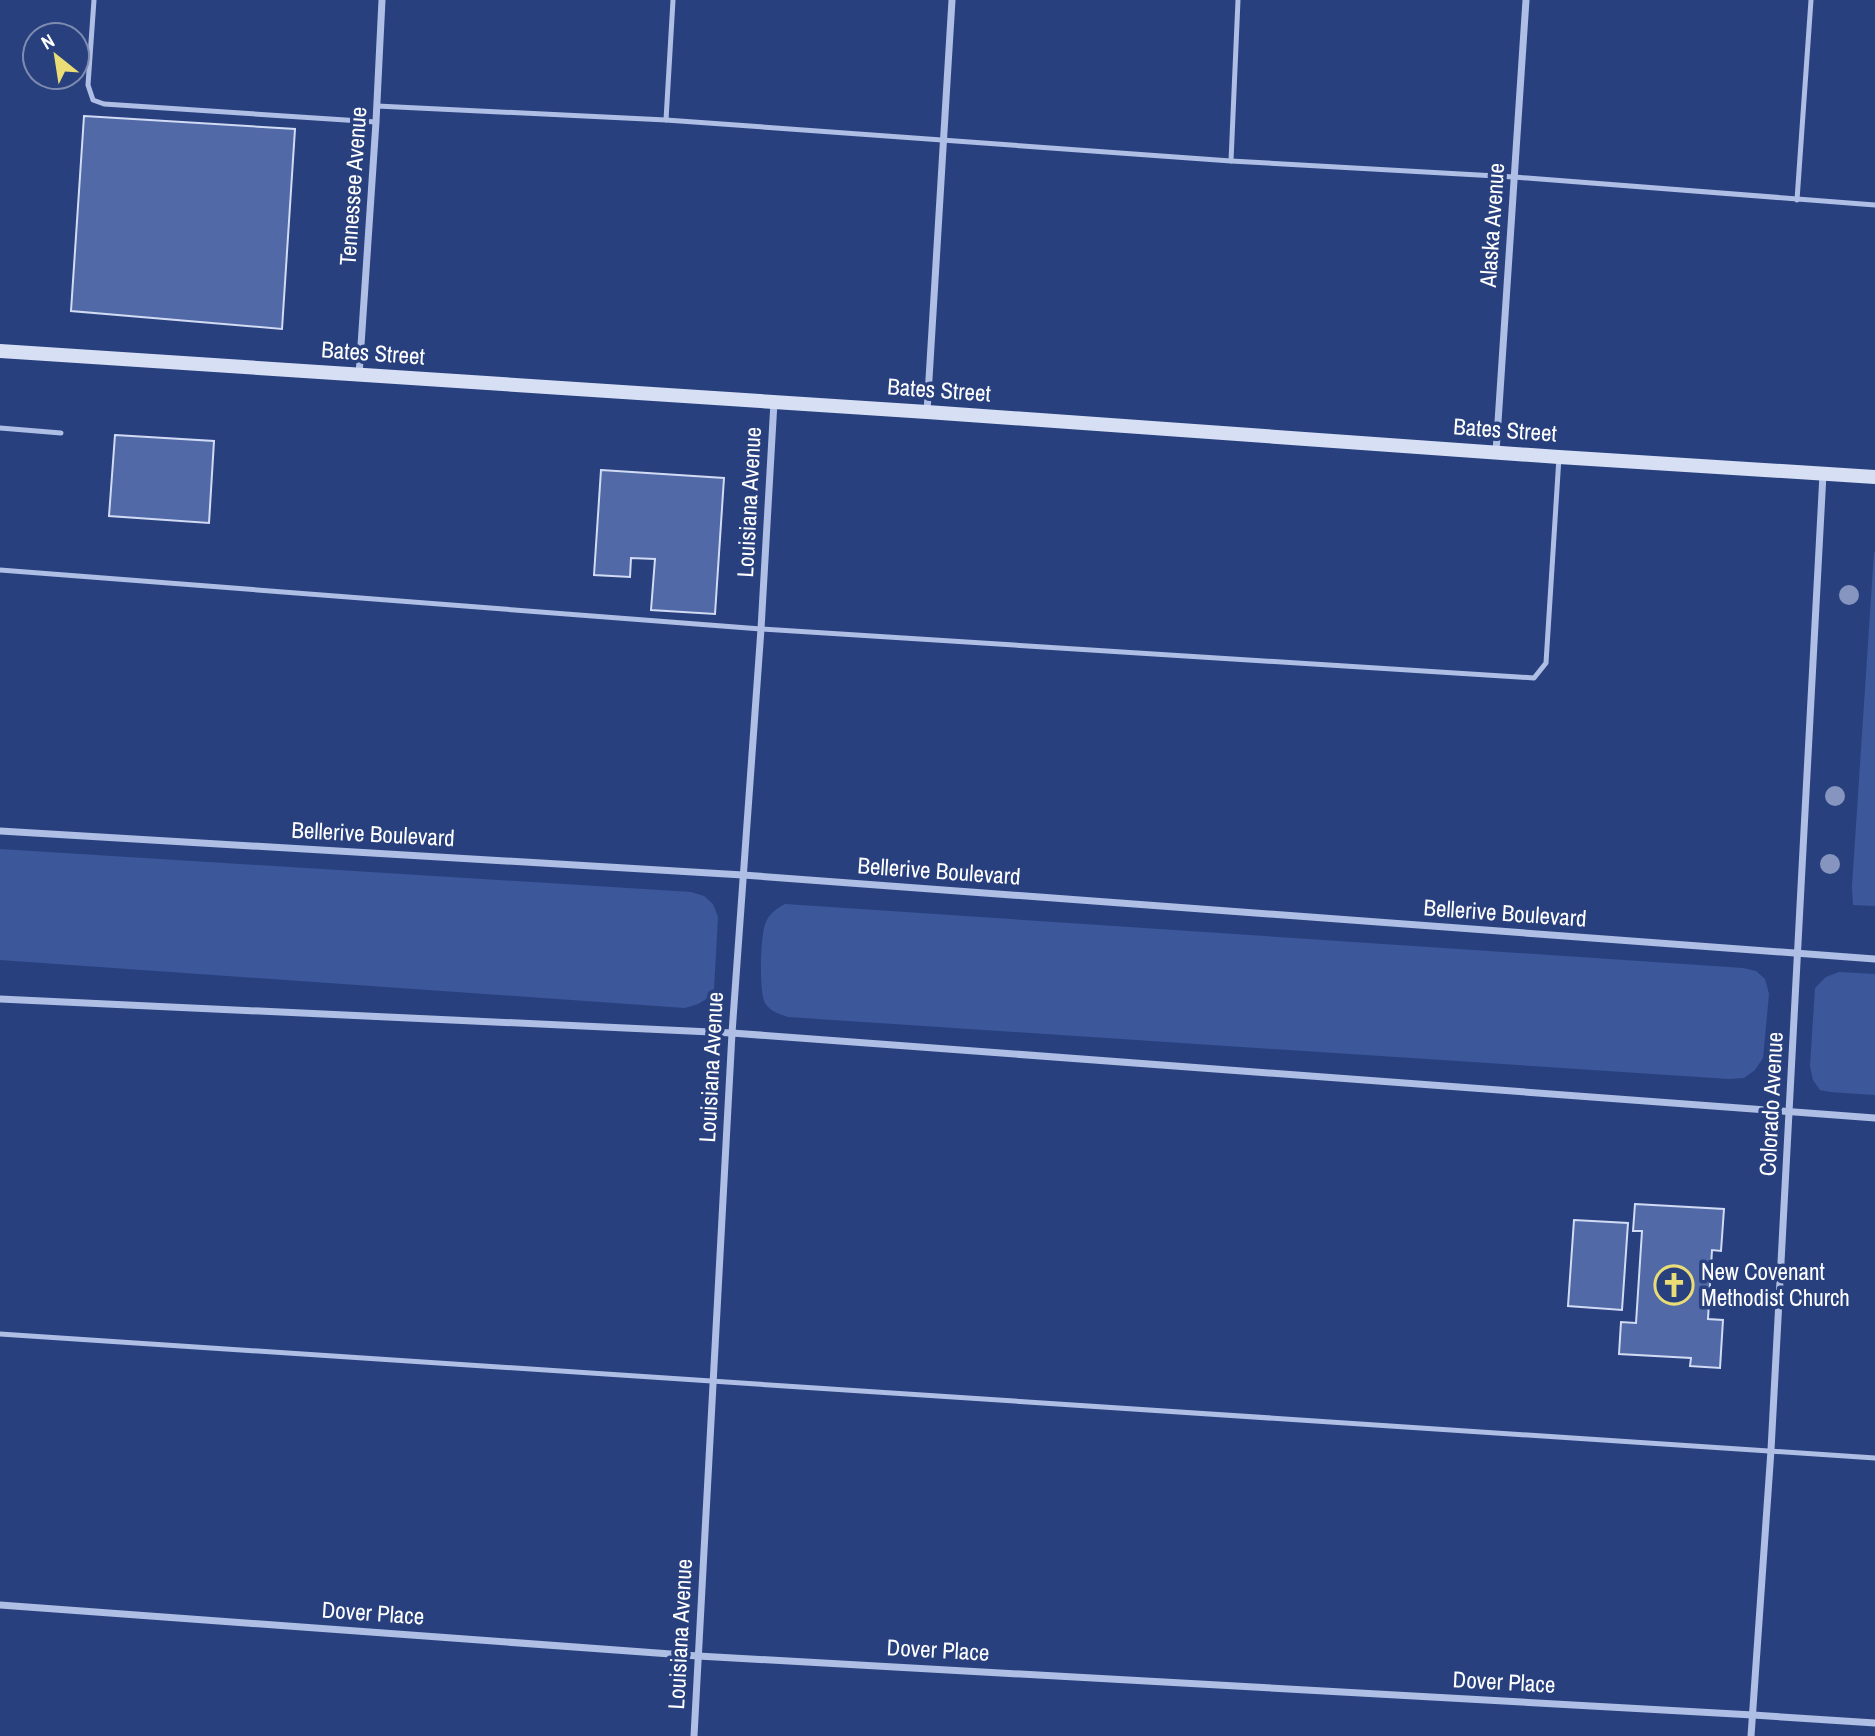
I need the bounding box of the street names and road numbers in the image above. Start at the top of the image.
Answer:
street label: Tennessee Avenue [331,106,374,266]
street label: Alaska Avenue [1472,162,1511,289]
street label: Bates Street [320,333,426,372]
street label: Bates Street [886,370,992,409]
street label: Bates Street [1452,410,1558,449]
street label: Louisiana Avenue [729,426,768,578]
street label: Bellerive Boulevard [291,814,455,853]
street label: Bellerive Boulevard [856,849,1022,892]
street label: Bellerive Boulevard [1422,891,1588,934]
street label: Louisiana Avenue [691,991,730,1143]
street label: Colorado Avenue [1751,1031,1790,1177]
street label: Louisiana Avenue [660,1558,699,1710]
street label: Dover Place [321,1593,425,1632]
street label: Dover Place [886,1631,990,1668]
street label: Dover Place [1452,1663,1556,1700]

